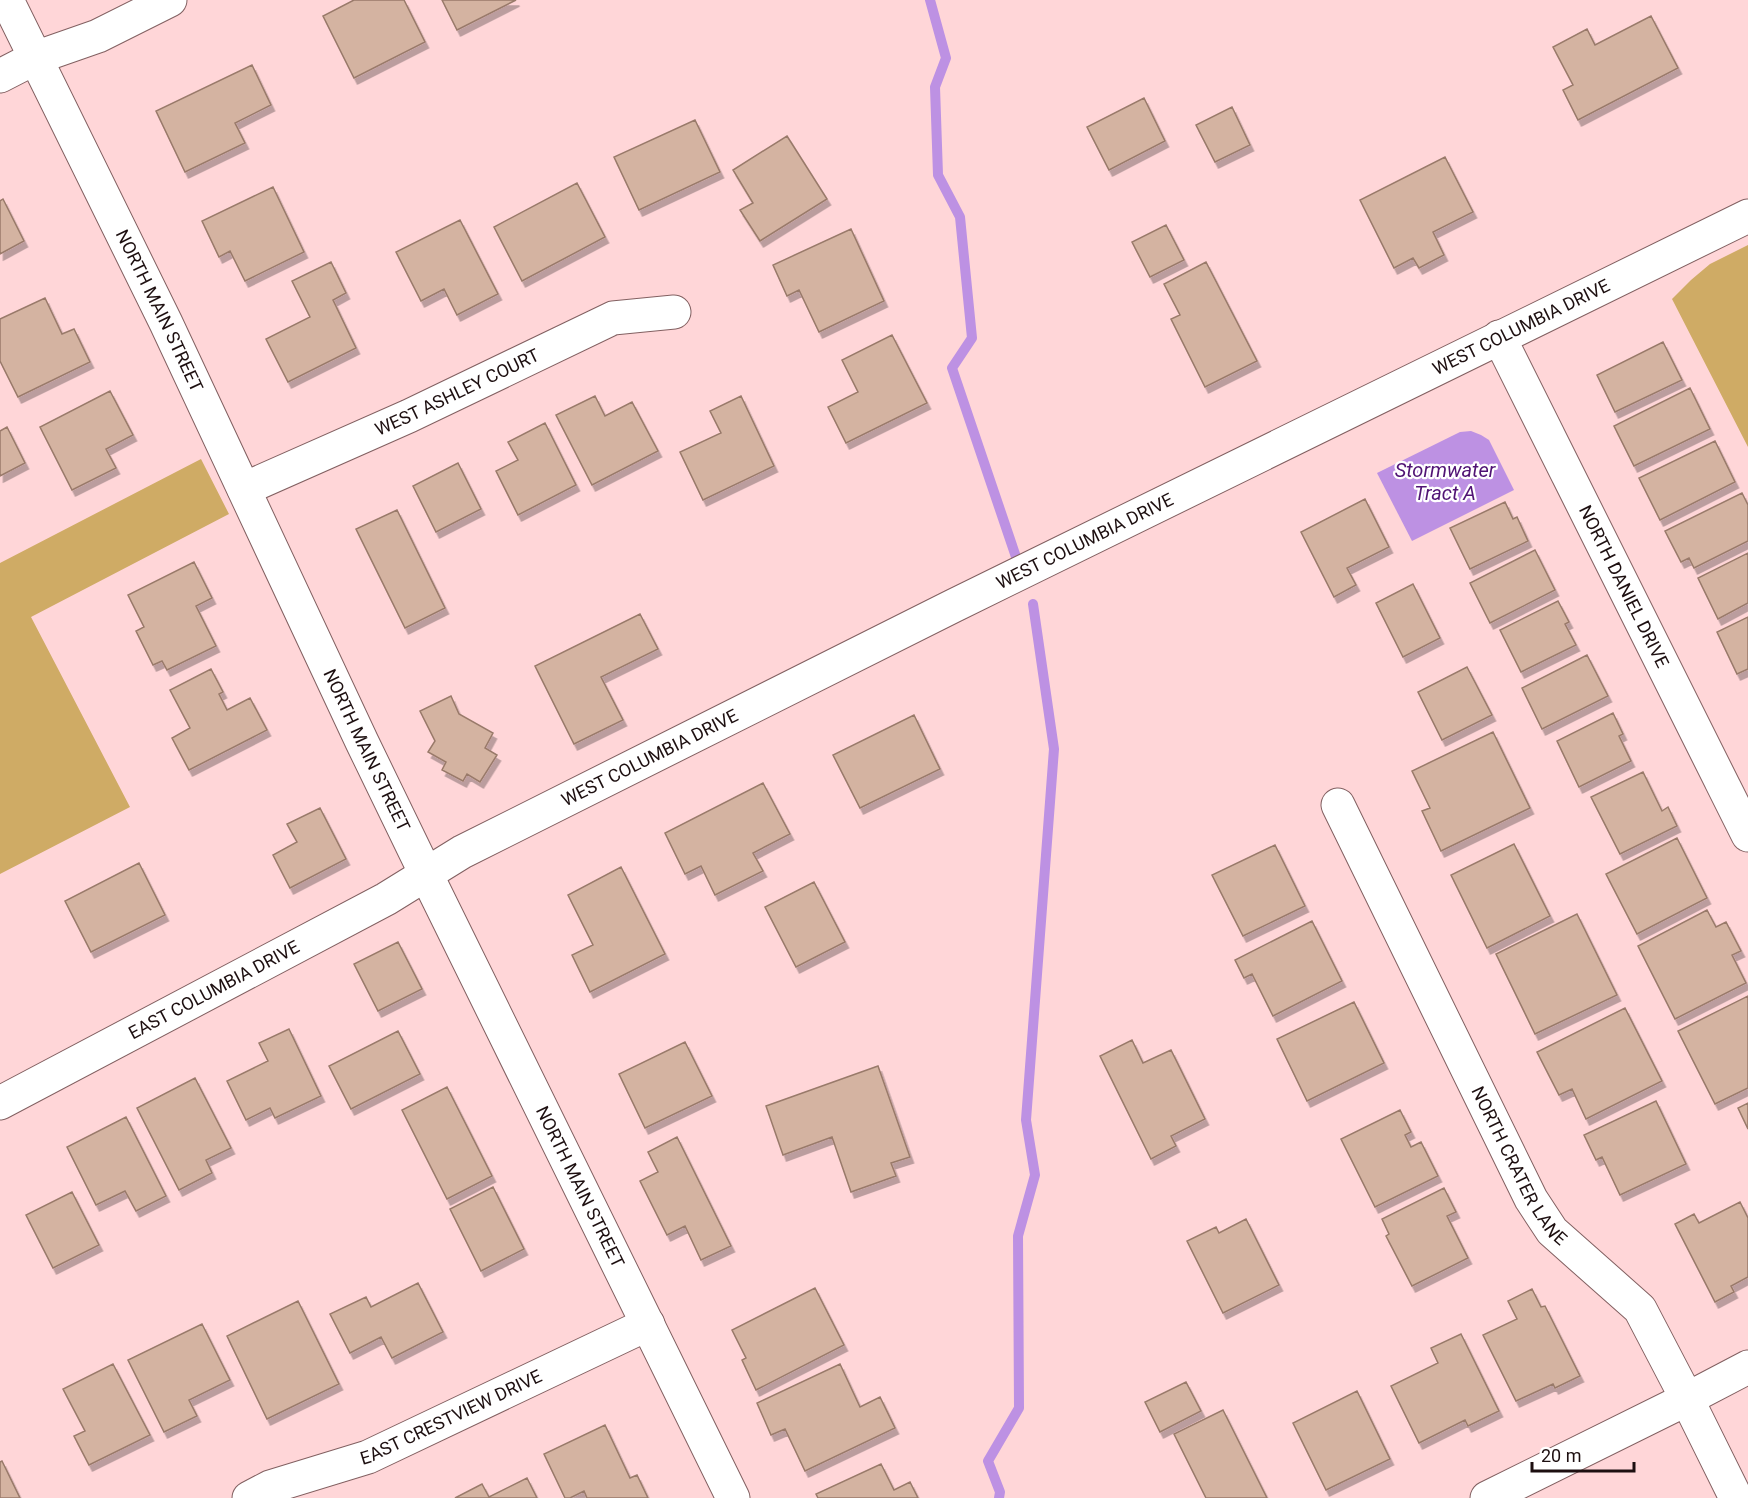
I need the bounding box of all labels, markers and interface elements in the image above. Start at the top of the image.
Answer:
street label: NORTH MAIN STREET [112,226,208,395]
street label: WEST COLUMBIA DRIVE [1429,275,1613,379]
street label: WEST ASHLEY COURT [372,344,543,440]
water label: Stormwater Tract A [1395,458,1497,505]
street label: WEST COLUMBIA DRIVE [993,489,1177,593]
street label: NORTH DANIEL DRIVE [1575,502,1674,671]
street label: NORTH MAIN STREET [319,665,415,835]
street label: WEST COLUMBIA DRIVE [558,705,741,810]
street label: EAST COLUMBIA DRIVE [125,936,303,1043]
street label: NORTH CRATER LANE [1468,1083,1571,1249]
street label: NORTH MAIN STREET [532,1102,629,1271]
street label: EAST CRESTVIEW DRIVE [358,1365,545,1469]
scale bar [1532,1435,1634,1473]
text: 20 m [1541,1445,1581,1466]

